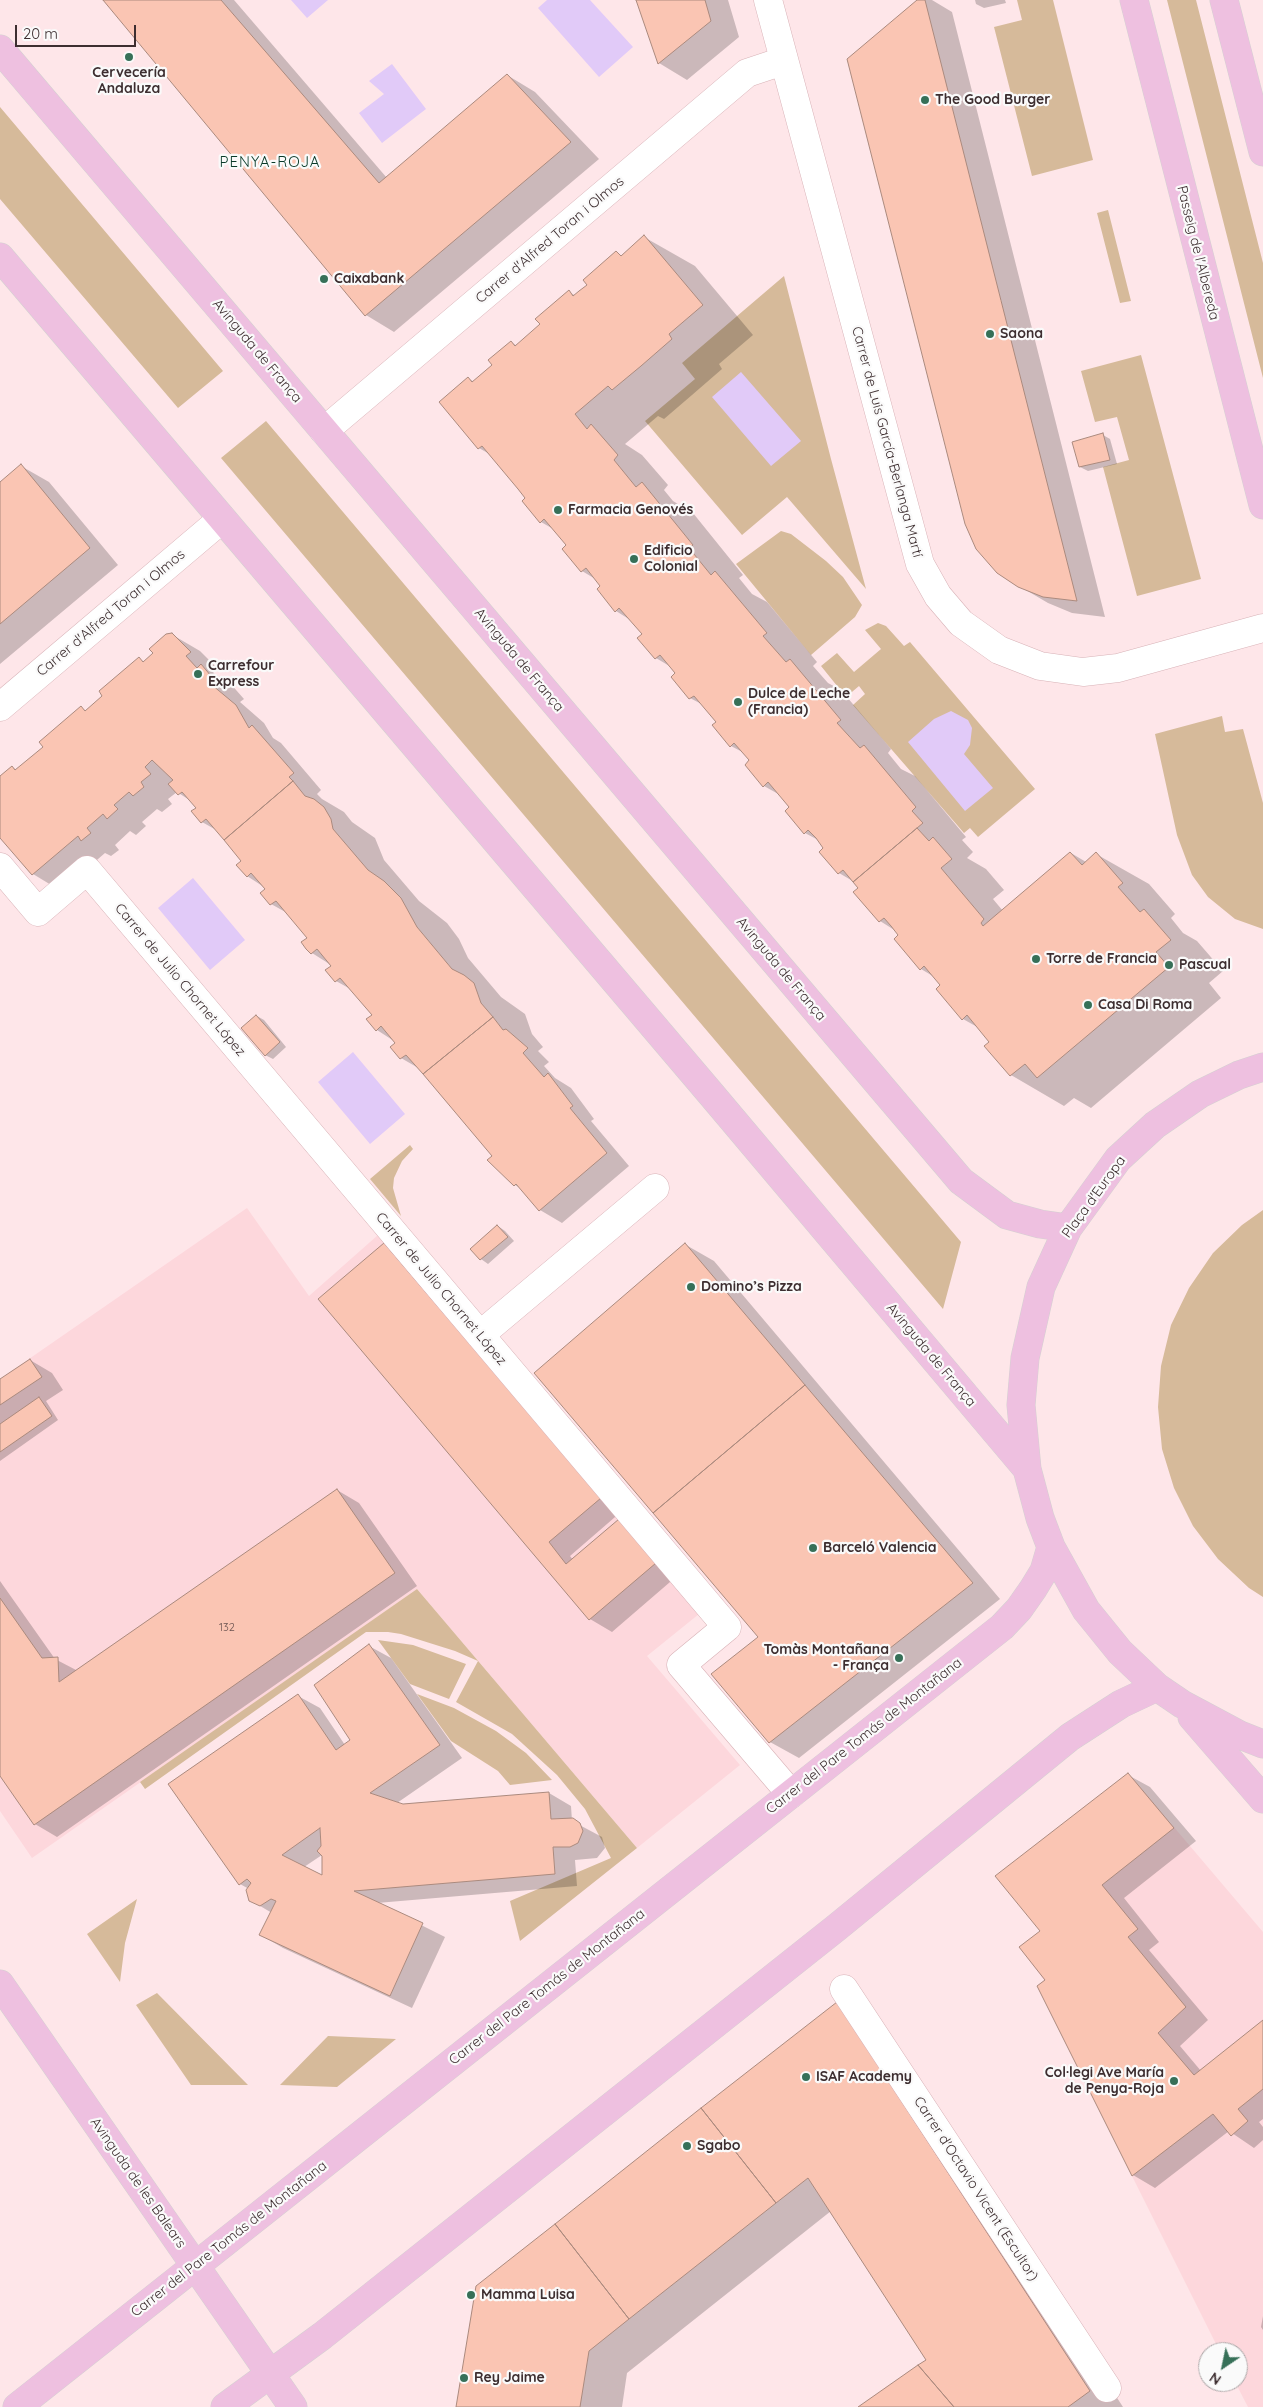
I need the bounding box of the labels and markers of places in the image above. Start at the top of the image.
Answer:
marker: Cervecería Andaluza [123,51,135,63]
place label: Cervecería Andaluza [92,65,166,98]
place label: The Good Burger [935,92,1050,108]
marker: The Good Burger [919,94,931,106]
place label: Caixabank [334,271,404,287]
marker: Caixabank [318,273,330,285]
place label: Saona [1000,326,1043,342]
marker: Saona [984,328,996,340]
place label: Farmacia Genovés [568,502,693,518]
marker: Farmacia Genovés [552,504,564,516]
place label: Edificio Colonial [644,543,698,576]
marker: Edificio Colonial [628,553,640,565]
place label: Carrefour Express [208,658,274,690]
marker: Carrefour Express [192,668,204,680]
place label: Dulce de Leche (Francia) [748,686,850,719]
marker: Dulce de Leche (Francia) [732,696,744,708]
place label: Torre de Francia [1046,951,1157,967]
marker: Torre de Francia [1030,953,1042,965]
place label: Pascual [1179,957,1231,973]
marker: Pascual [1163,959,1175,971]
place label: Casa Di Roma [1098,997,1192,1013]
marker: Casa Di Roma [1082,999,1094,1011]
place label: Domino’s Pizza [701,1279,802,1295]
marker: Domino’s Pizza [685,1281,697,1293]
place label: Barceló Valencia [823,1540,936,1556]
marker: Barceló Valencia [807,1542,819,1554]
place label: Tomàs Montañana - França [763,1642,889,1674]
marker: Tomàs Montañana - França [893,1652,905,1664]
place label: Col·legi Ave María de Penya-Roja [1045,2065,1164,2098]
place label: ISAF Academy [816,2069,912,2085]
marker: ISAF Academy [800,2071,812,2083]
marker: Col·legi Ave María de Penya-Roja [1168,2075,1180,2087]
place label: Sgabo [697,2138,741,2154]
marker: Sgabo [681,2140,693,2152]
place label: Mamma Luisa [481,2287,575,2303]
marker: Mamma Luisa [465,2289,477,2301]
place label: Rey Jaime [474,2370,545,2386]
marker: Rey Jaime [458,2372,470,2384]

